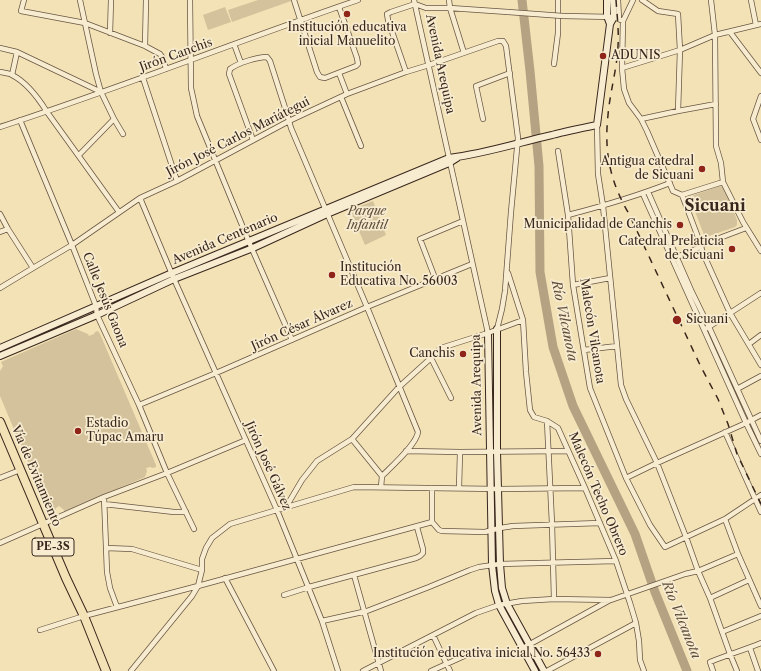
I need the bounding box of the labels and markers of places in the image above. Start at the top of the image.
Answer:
marker: Institución educativa inicial Manuelito [342,9,352,19]
place label: Institución educativa inicial Manuelito [287,21,407,49]
place label: ADUNIS [611,49,660,63]
marker: ADUNIS [598,51,608,61]
place label: Antigua catedral de Sicuani [601,155,694,183]
marker: Antigua catedral de Sicuani [697,164,707,174]
place label: Municipalidad de Canchis [523,218,672,232]
marker: Municipalidad de Canchis [675,220,685,230]
place label: Catedral Prelaticia de Sicuani [618,235,724,263]
marker: Catedral Prelaticia de Sicuani [727,244,737,254]
place label: Institución Educativa No. 56003 [340,261,458,289]
marker: Institución Educativa No. 56003 [327,270,337,280]
place label: Sicuani [686,313,728,327]
marker: Sicuani [671,314,683,326]
place label: Canchis [409,347,455,361]
marker: Canchis [458,349,468,359]
place label: Estadio Túpac Amaru [86,417,164,445]
marker: Estadio Túpac Amaru [73,426,83,436]
place label: Institución educativa inicial No. 56433 [373,647,590,661]
marker: Institución educativa inicial No. 56433 [593,649,603,659]

